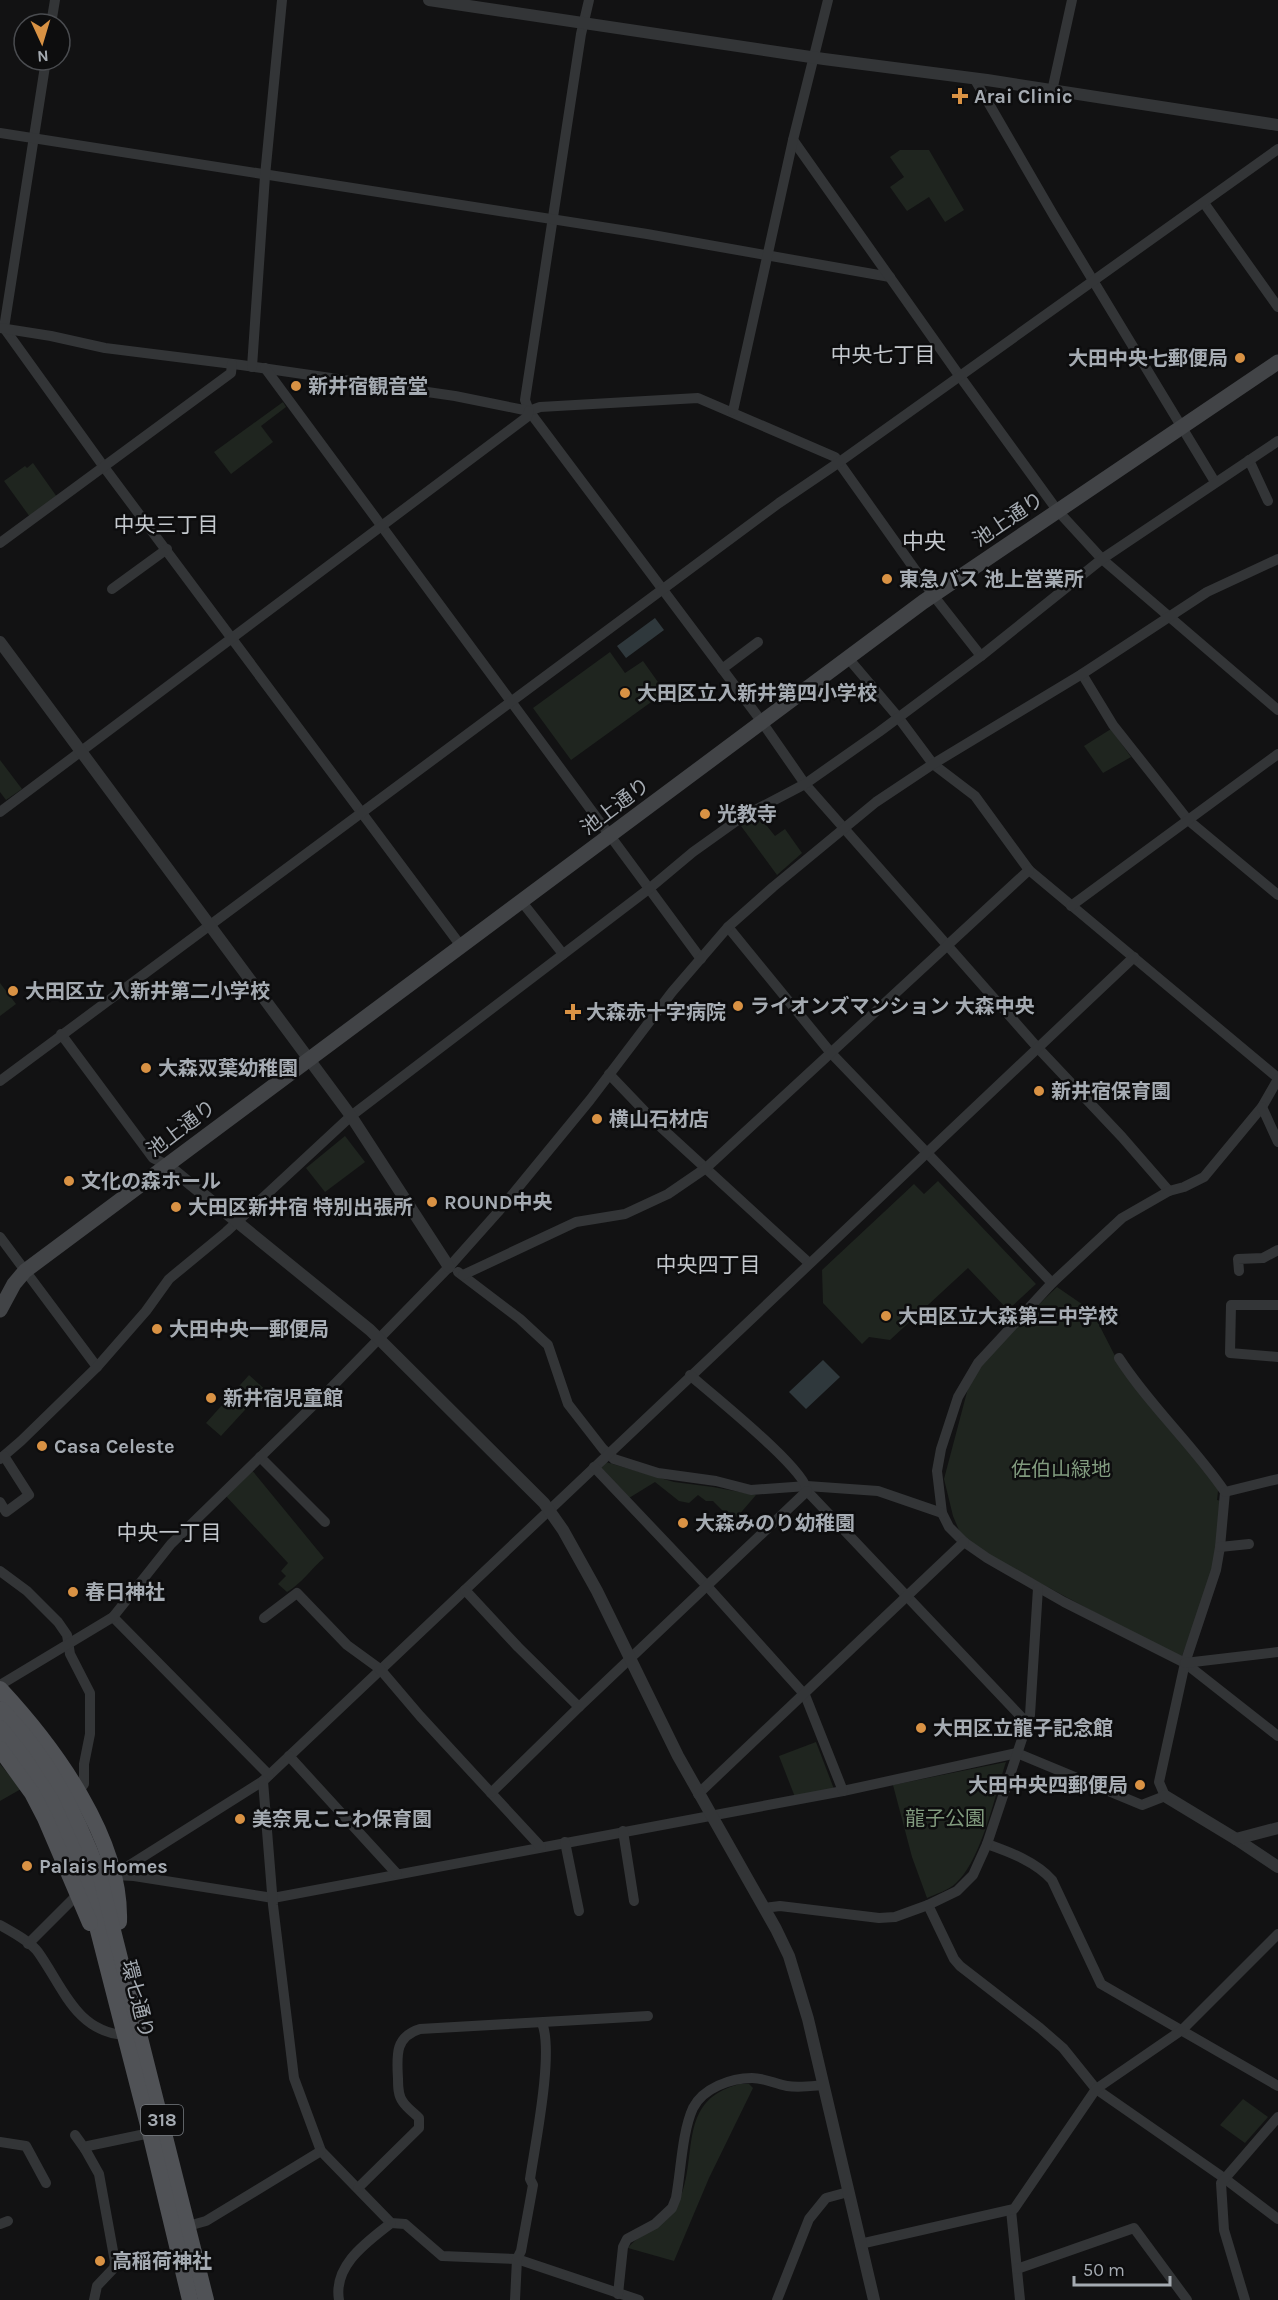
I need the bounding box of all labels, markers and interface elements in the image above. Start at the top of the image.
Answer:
north arrow [12,12,72,72]
text: N [37,47,49,66]
place label: Arai Clinic [974,85,1073,108]
marker: Arai Clinic [951,87,969,105]
district label: 中央七丁目 [831,343,936,367]
place label: 大田中央七郵便局 [1068,347,1228,370]
marker: 大田中央七郵便局 [1233,351,1247,365]
place label: 新井宿観音堂 [308,375,428,398]
marker: 新井宿観音堂 [289,379,303,393]
street label: 池上通り [969,488,1048,551]
district label: 中央三丁目 [114,513,219,537]
district label: 中央 [902,529,946,555]
place label: 東急バス 池上営業所 [899,568,1084,591]
marker: 東急バス 池上営業所 [880,572,894,586]
place label: 大田区立入新井第四小学校 [637,682,877,705]
marker: 大田区立入新井第四小学校 [618,686,632,700]
street label: 池上通り [576,773,654,840]
place label: 光教寺 [717,803,777,826]
marker: 光教寺 [698,807,712,821]
place label: 大田区立 入新井第二小学校 [25,980,270,1003]
marker: 大田区立 入新井第二小学校 [6,984,20,998]
place label: ライオンズマンション 大森中央 [750,995,1035,1018]
marker: ライオンズマンション 大森中央 [731,999,745,1013]
place label: 大森赤十字病院 [586,1001,726,1024]
marker: 大森赤十字病院 [564,1003,582,1021]
place label: 大森双葉幼稚園 [158,1057,298,1080]
marker: 大森双葉幼稚園 [139,1061,153,1075]
place label: 新井宿保育園 [1051,1080,1171,1103]
marker: 新井宿保育園 [1032,1084,1046,1098]
street label: 池上通り [142,1095,220,1162]
place label: 横山石材店 [609,1108,709,1131]
marker: 横山石材店 [590,1112,604,1126]
place label: 文化の森ホール [81,1170,221,1193]
marker: 文化の森ホール [62,1174,76,1188]
place label: ROUND中央 [444,1191,552,1214]
marker: ROUND中央 [425,1195,439,1209]
place label: 大田区新井宿 特別出張所 [188,1196,413,1219]
marker: 大田区新井宿 特別出張所 [169,1200,183,1214]
district label: 中央四丁目 [656,1253,761,1277]
place label: 大田区立大森第三中学校 [898,1305,1118,1328]
marker: 大田区立大森第三中学校 [879,1309,893,1323]
place label: 大田中央一郵便局 [169,1318,329,1341]
marker: 大田中央一郵便局 [150,1322,164,1336]
place label: 新井宿児童館 [223,1387,343,1410]
marker: 新井宿児童館 [204,1391,218,1405]
place label: Casa Celeste [54,1435,175,1458]
marker: Casa Celeste [35,1439,49,1453]
park label: 佐伯山緑地 [1011,1458,1111,1481]
place label: 大森みのり幼稚園 [695,1512,855,1535]
marker: 大森みのり幼稚園 [676,1516,690,1530]
district label: 中央一丁目 [117,1521,222,1545]
place label: 春日神社 [85,1581,165,1604]
marker: 春日神社 [66,1585,80,1599]
place label: 大田区立龍子記念館 [933,1717,1113,1740]
marker: 大田区立龍子記念館 [914,1721,928,1735]
place label: 大田中央四郵便局 [968,1774,1128,1797]
marker: 大田中央四郵便局 [1133,1778,1147,1792]
park label: 龍子公園 [905,1807,985,1830]
place label: 美奈見ここわ保育園 [252,1808,432,1831]
marker: 美奈見ここわ保育園 [233,1812,247,1826]
place label: Palais Homes [39,1855,168,1878]
marker: Palais Homes [20,1859,34,1873]
street label: 環七通り [117,1958,158,2041]
road number: 318 [141,2105,183,2135]
scale bar [1074,2249,1170,2287]
place label: 高稲荷神社 [112,2250,212,2273]
marker: 高稲荷神社 [93,2254,107,2268]
text: 50 m [1083,2259,1125,2281]

